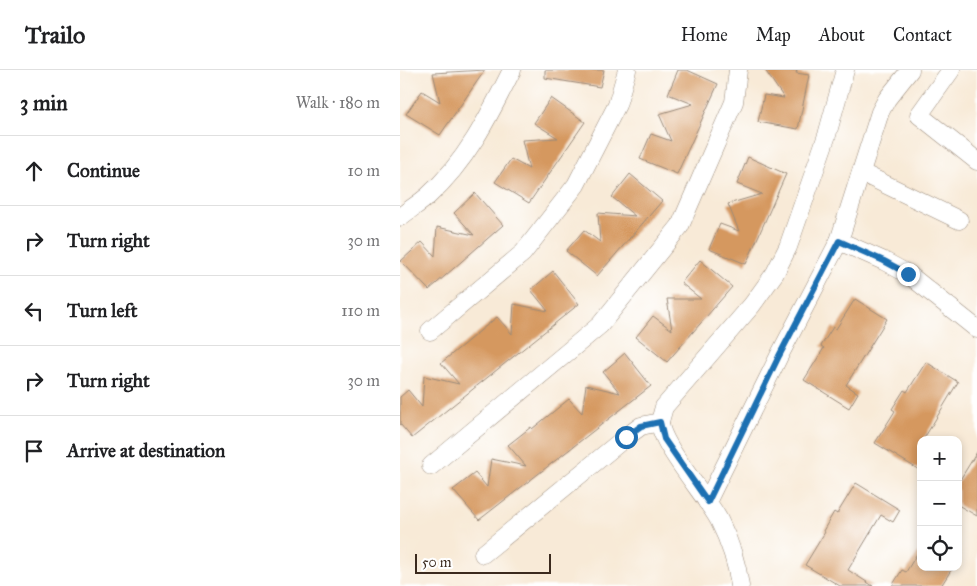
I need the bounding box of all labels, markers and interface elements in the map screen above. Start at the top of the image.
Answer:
text: Trailo [25,20,85,50]
text: Home [681,24,728,46]
text: Map [756,24,791,46]
text: About [819,24,865,46]
text: Contact [893,24,952,46]
text: 3 min [20,90,68,116]
text: Walk · 180 m [296,93,380,112]
icon: ahead [20,157,48,185]
text: Continue [67,159,140,182]
text: 10 m [348,161,380,180]
icon: right [20,227,48,255]
text: Turn right [67,229,150,252]
text: 30 m [347,231,380,250]
route end [897,263,920,286]
icon: left [20,297,48,325]
text: Turn left [67,299,137,322]
text: 110 m [341,301,380,320]
icon: right [20,367,48,395]
text: Turn right [67,369,150,392]
text: 30 m [347,371,380,390]
route start [615,426,638,449]
map controls [917,436,962,571]
button: + [917,436,962,481]
icon: arrive [20,437,48,465]
text: Arrive at destination [67,439,225,462]
button: − [917,481,962,526]
button: locate [917,526,962,571]
scale bar [415,551,551,574]
text: 50 m [422,554,451,571]

